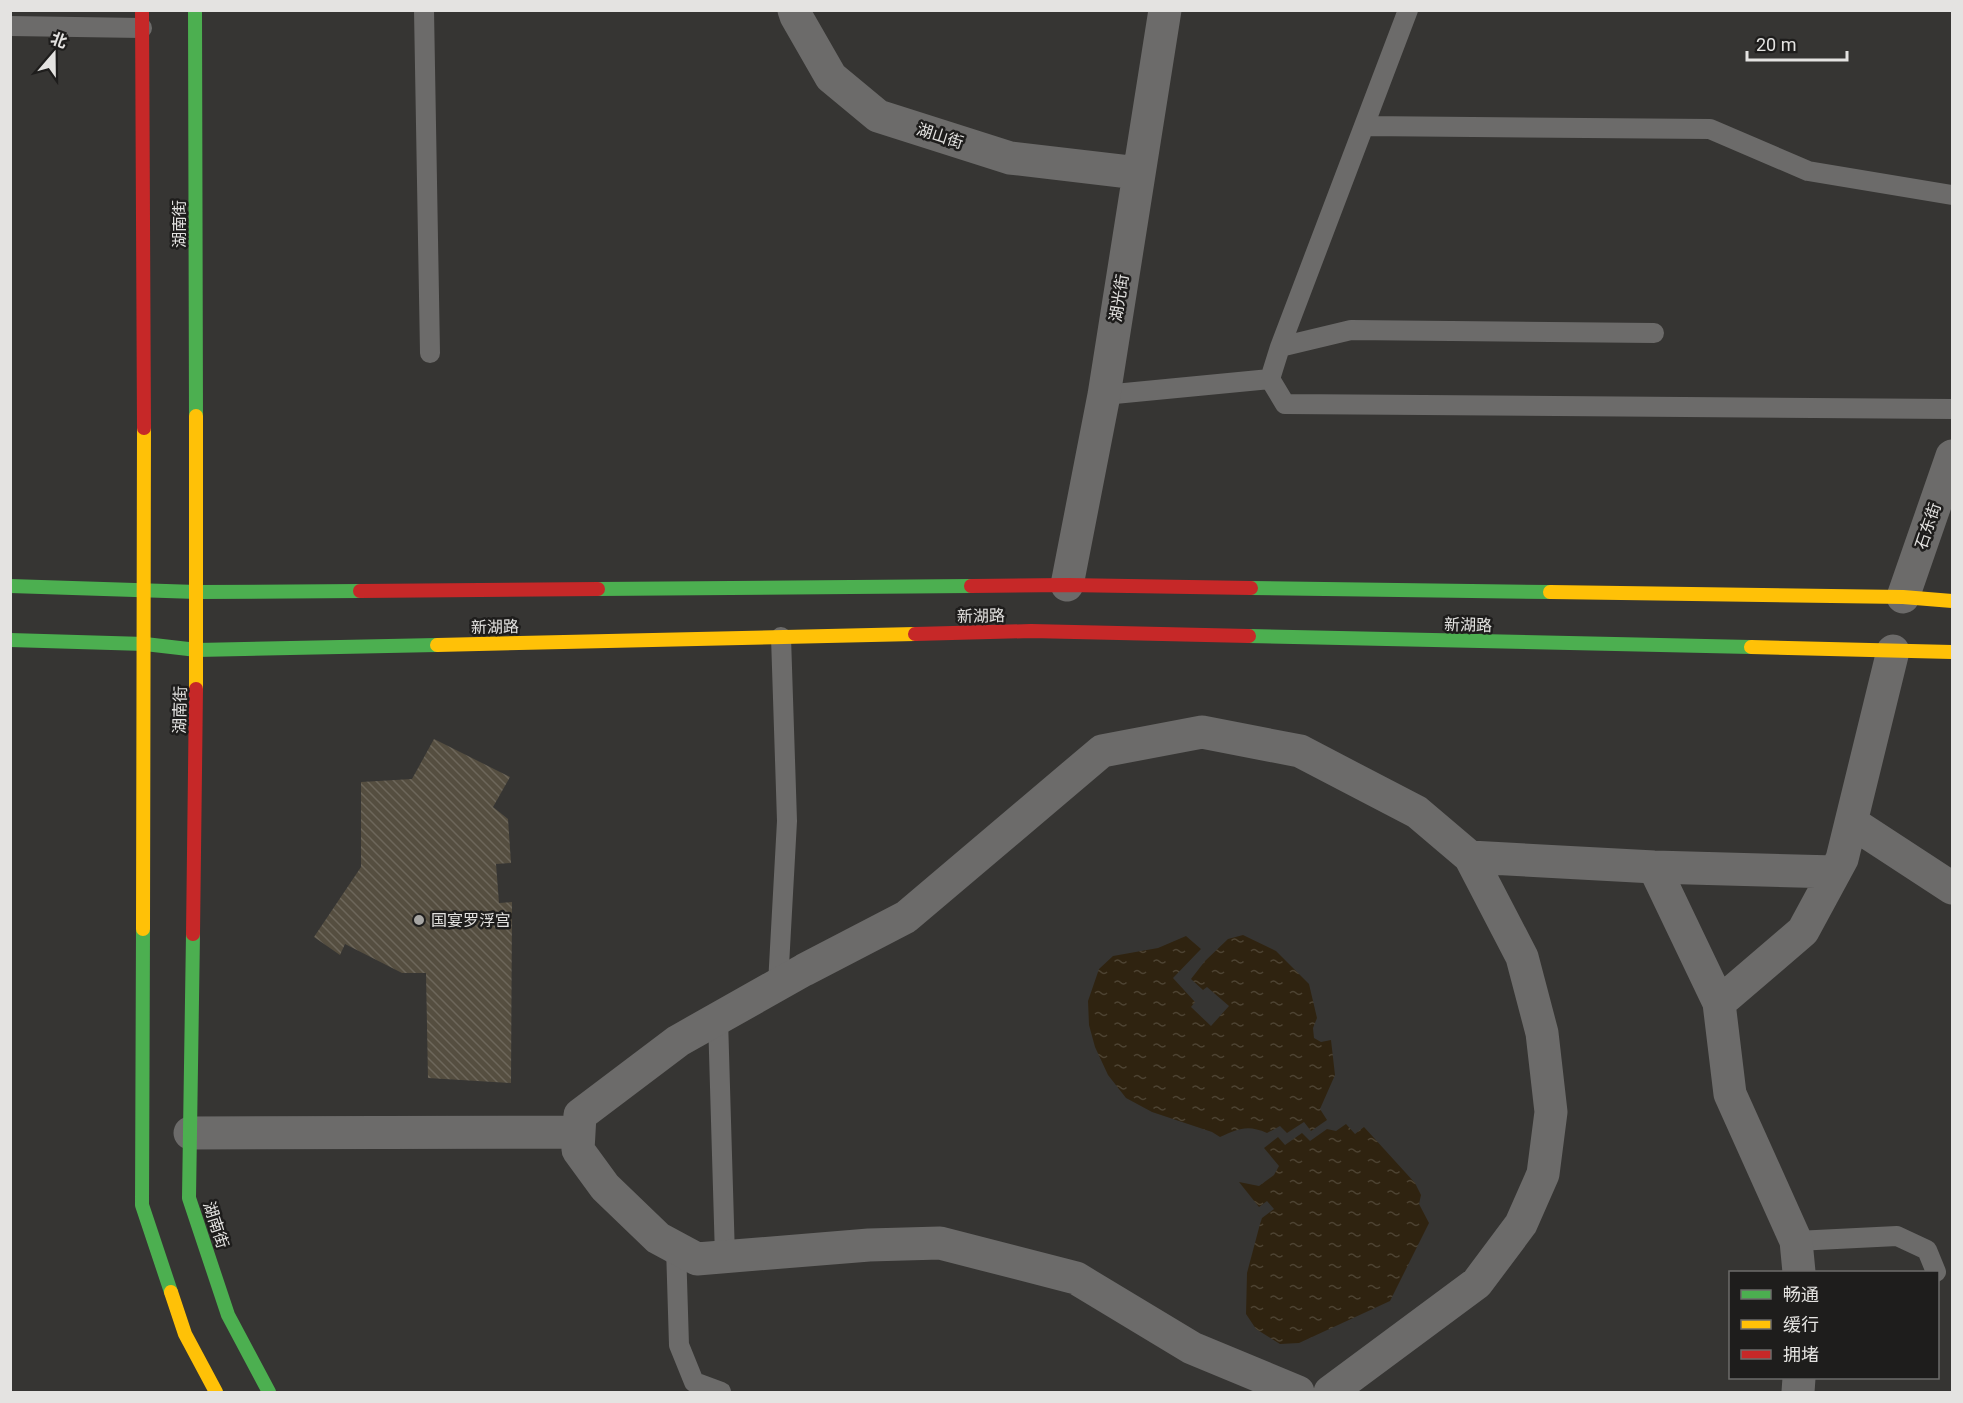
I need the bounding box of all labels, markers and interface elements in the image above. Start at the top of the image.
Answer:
north arrow [24,24,84,84]
scale bar [1747,24,1848,62]
text: 北 [48,29,70,52]
text: 20 m [1756,34,1796,55]
street label: 湖山街 [914,120,966,152]
street label: 湖南街 [170,200,189,248]
street label: 湖光街 [1106,273,1132,323]
street label: 石东街 [1911,500,1945,552]
street label: 新湖路 [957,606,1005,626]
street label: 新湖路 [1444,615,1492,635]
street label: 新湖路 [471,617,519,637]
street label: 湖南街 [170,686,190,734]
place label: 国宴罗浮宫 [431,911,511,930]
marker: 国宴罗浮宫 [412,913,426,927]
street label: 湖南街 [200,1199,232,1251]
legend [1729,1271,1939,1379]
text: 畅通 [1783,1284,1819,1305]
text: 缓行 [1783,1314,1819,1335]
text: 拥堵 [1783,1344,1819,1365]

